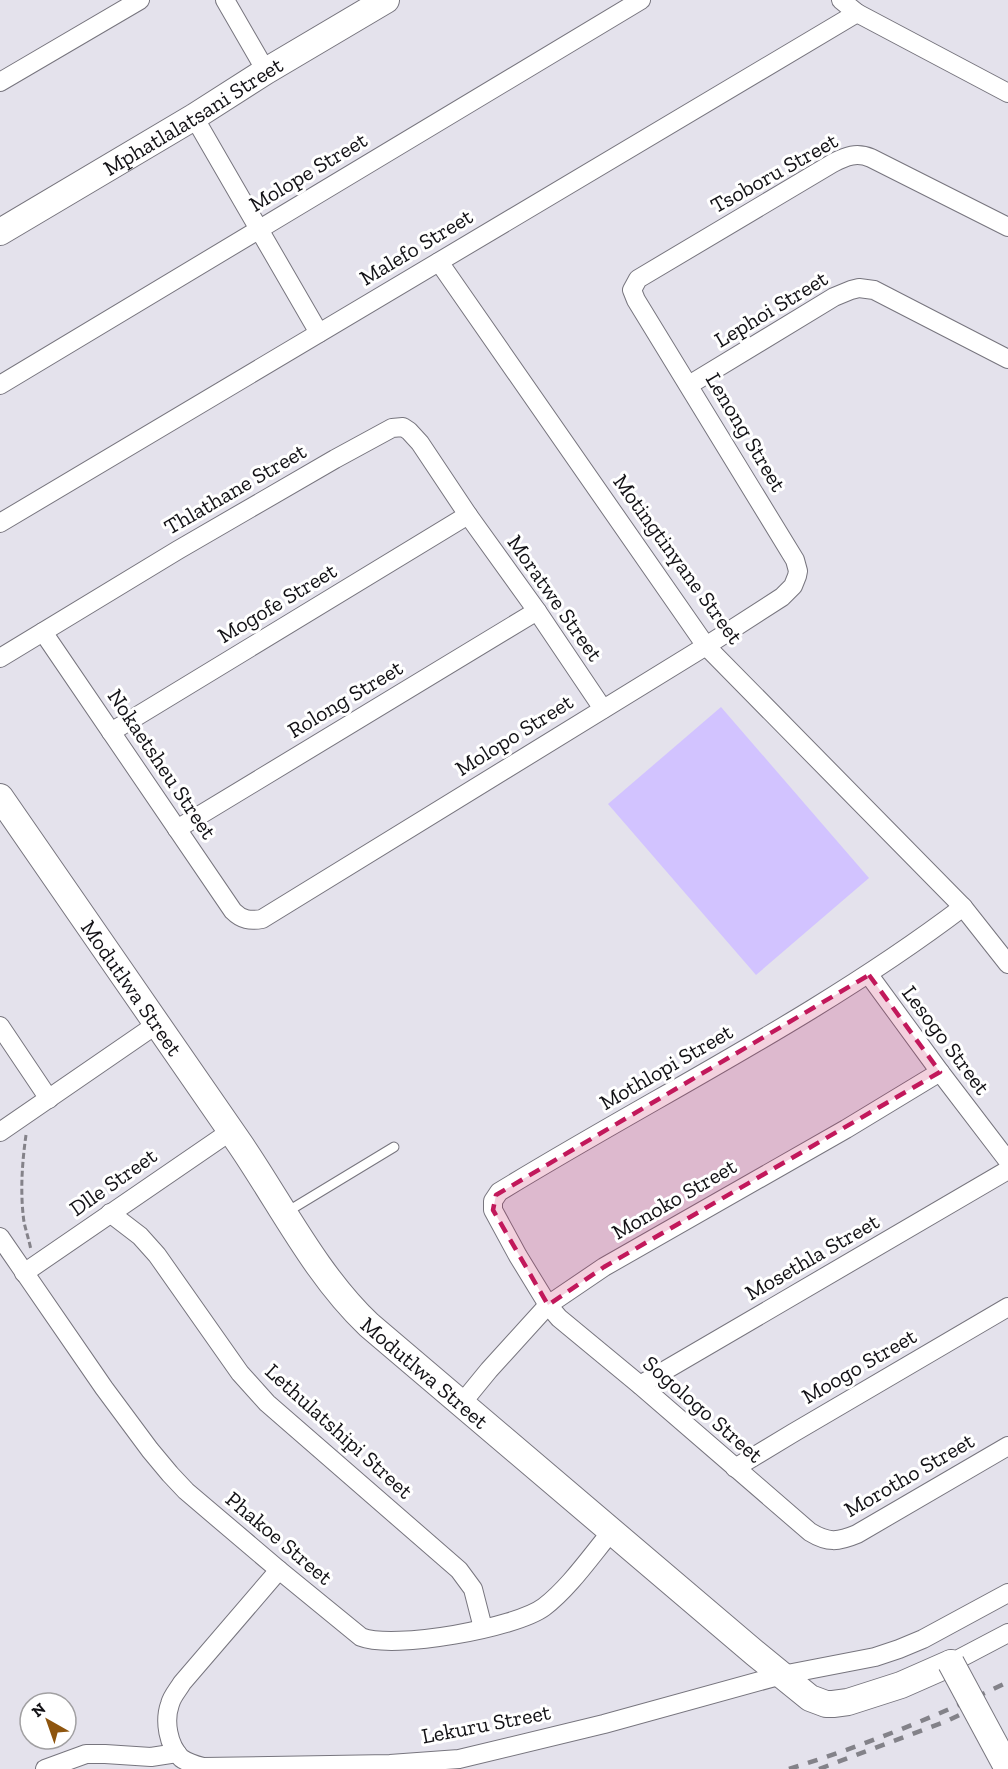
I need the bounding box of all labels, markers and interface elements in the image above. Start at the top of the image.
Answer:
street label: Mphatlalatsani Street [98,50,288,181]
street label: Molope Street [244,126,373,218]
street label: Tsoboru Street [706,127,843,219]
street label: Malefo Street [355,202,478,291]
street label: Lephoi Street [710,264,833,353]
street label: Lenong Street [700,368,792,497]
street label: Thlathane Street [159,437,312,541]
street label: Motingtinyane Street [607,469,749,650]
street label: Moratwe Street [501,530,609,667]
street label: Mogofe Street [213,557,342,649]
street label: Rolong Street [283,654,408,744]
street label: Nokaetsheu Street [102,684,223,845]
street label: Molopo Street [450,688,579,782]
street label: Modutlwa Street [75,915,189,1061]
street label: Lesogo Street [896,980,996,1101]
street label: Mothlopi Street [595,1018,738,1116]
street label: Dlle Street [64,1142,162,1222]
street label: Monoko Street [607,1152,742,1246]
street label: Mosethla Street [740,1207,884,1306]
street label: Modutlwa Street [356,1311,495,1435]
street label: Moogo Street [797,1322,922,1410]
street label: Sogologo Street [638,1350,769,1469]
street label: Lethulatshipi Street [260,1358,419,1505]
street label: Morotho Street [839,1427,979,1523]
street label: Phakoe Street [220,1485,339,1591]
north arrow [18,1691,78,1751]
street label: Lekuru Street [419,1698,554,1750]
text: N [28,1699,49,1721]

